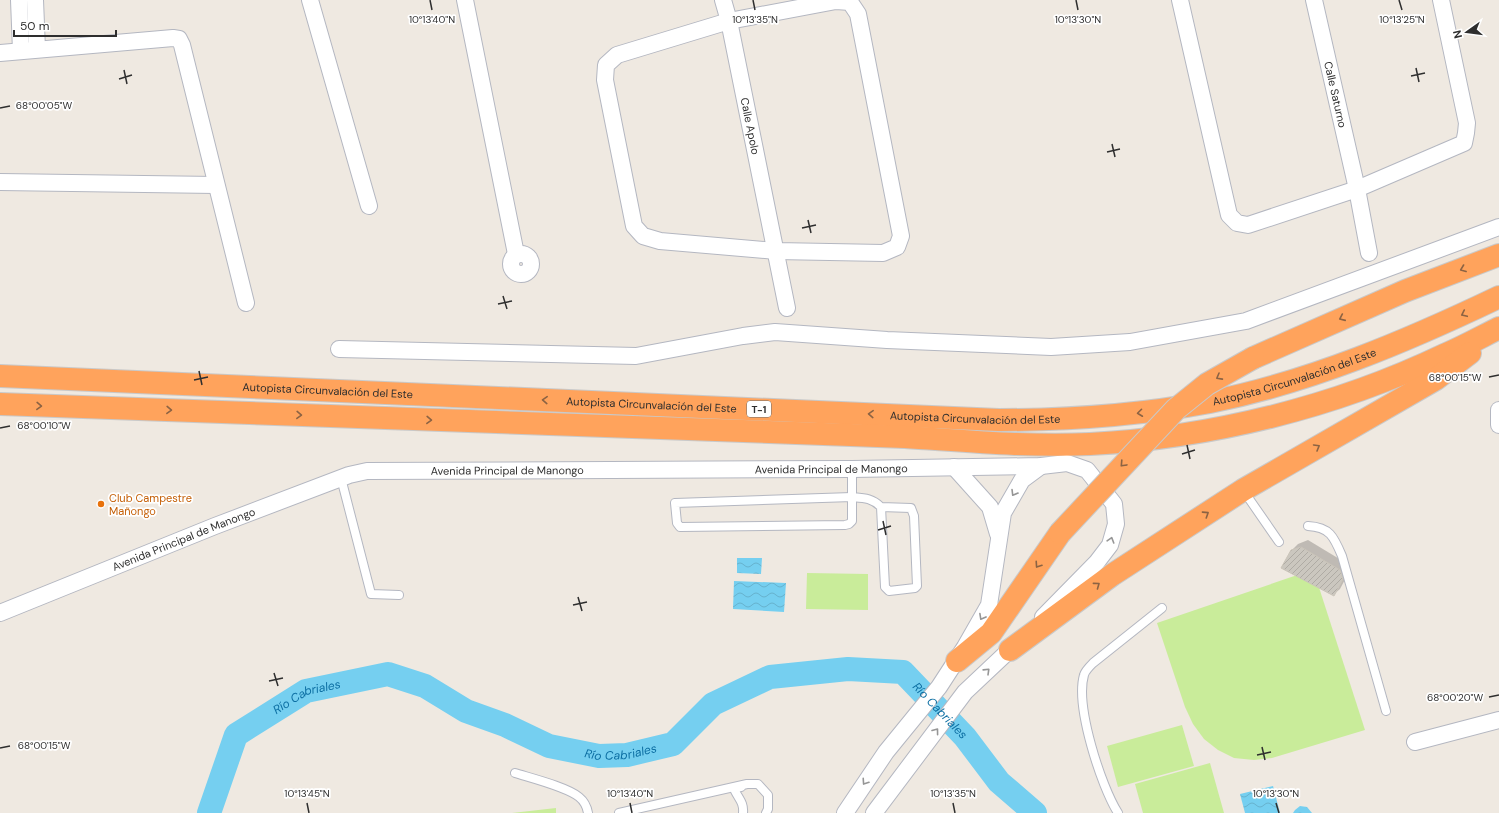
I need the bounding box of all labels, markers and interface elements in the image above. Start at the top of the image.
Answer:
scale bar [14,12,116,38]
north arrow [1447,12,1487,52]
text: 10°13'40"N [409,13,455,26]
text: 10°13'35"N [732,13,778,26]
text: 10°13'30"N [1055,13,1101,26]
text: 10°13'25"N [1379,13,1425,26]
text: 50 m [20,18,49,34]
text: N [1450,29,1465,40]
street label: Calle Saturno [1321,60,1350,129]
street label: Calle Apolo [738,96,763,156]
text: 68°00'05"W [16,99,73,112]
one-way arrow [1459,264,1466,272]
one-way arrow [1460,309,1468,317]
one-way arrow [1339,313,1347,321]
street label: Autopista Circunvalación del Este [1211,345,1378,408]
text: 68°00'15"W [1429,371,1482,384]
one-way arrow [1216,373,1223,380]
street label: Autopista Circunvalación del Este [242,380,413,401]
street label: Autopista Circunvalación del Este [566,394,737,415]
one-way arrow [542,395,548,404]
one-way arrow [36,401,42,410]
road number: T-1 [747,401,771,417]
one-way arrow [166,406,172,415]
street label: Autopista Circunvalación del Este [890,408,1061,427]
one-way arrow [1137,408,1143,417]
one-way arrow [868,410,874,418]
one-way arrow [296,411,302,419]
one-way arrow [426,416,432,424]
text: 68°00'10"W [17,419,71,432]
one-way arrow [1313,445,1320,452]
one-way arrow [1120,459,1128,467]
street label: Avenida Principal de Manongo [755,461,908,476]
street label: Avenida Principal de Manongo [431,463,584,478]
one-way arrow [1011,489,1019,496]
place label: Club Campestre Mañongo [109,491,192,518]
marker: Club Campestre Mañongo [96,499,106,509]
street label: Avenida Principal de Manongo [110,504,257,574]
one-way arrow [1201,511,1208,518]
one-way arrow [1106,536,1115,543]
one-way arrow [1035,561,1043,568]
one-way arrow [1093,583,1100,590]
one-way arrow [979,613,987,620]
one-way arrow [982,668,990,676]
water label: Río Cabriales [270,676,342,718]
water label: Río Cabriales [909,679,971,743]
text: 68°00'20"W [1427,691,1483,704]
one-way arrow [931,728,938,735]
text: 68°00'15"W [18,739,71,752]
water label: Río Cabriales [583,740,658,764]
one-way arrow [863,778,870,785]
text: 10°13'45"N [284,787,330,800]
text: 10°13'40"N [607,787,653,800]
text: 10°13'35"N [930,787,976,800]
text: 10°13'30"N [1253,787,1299,800]

